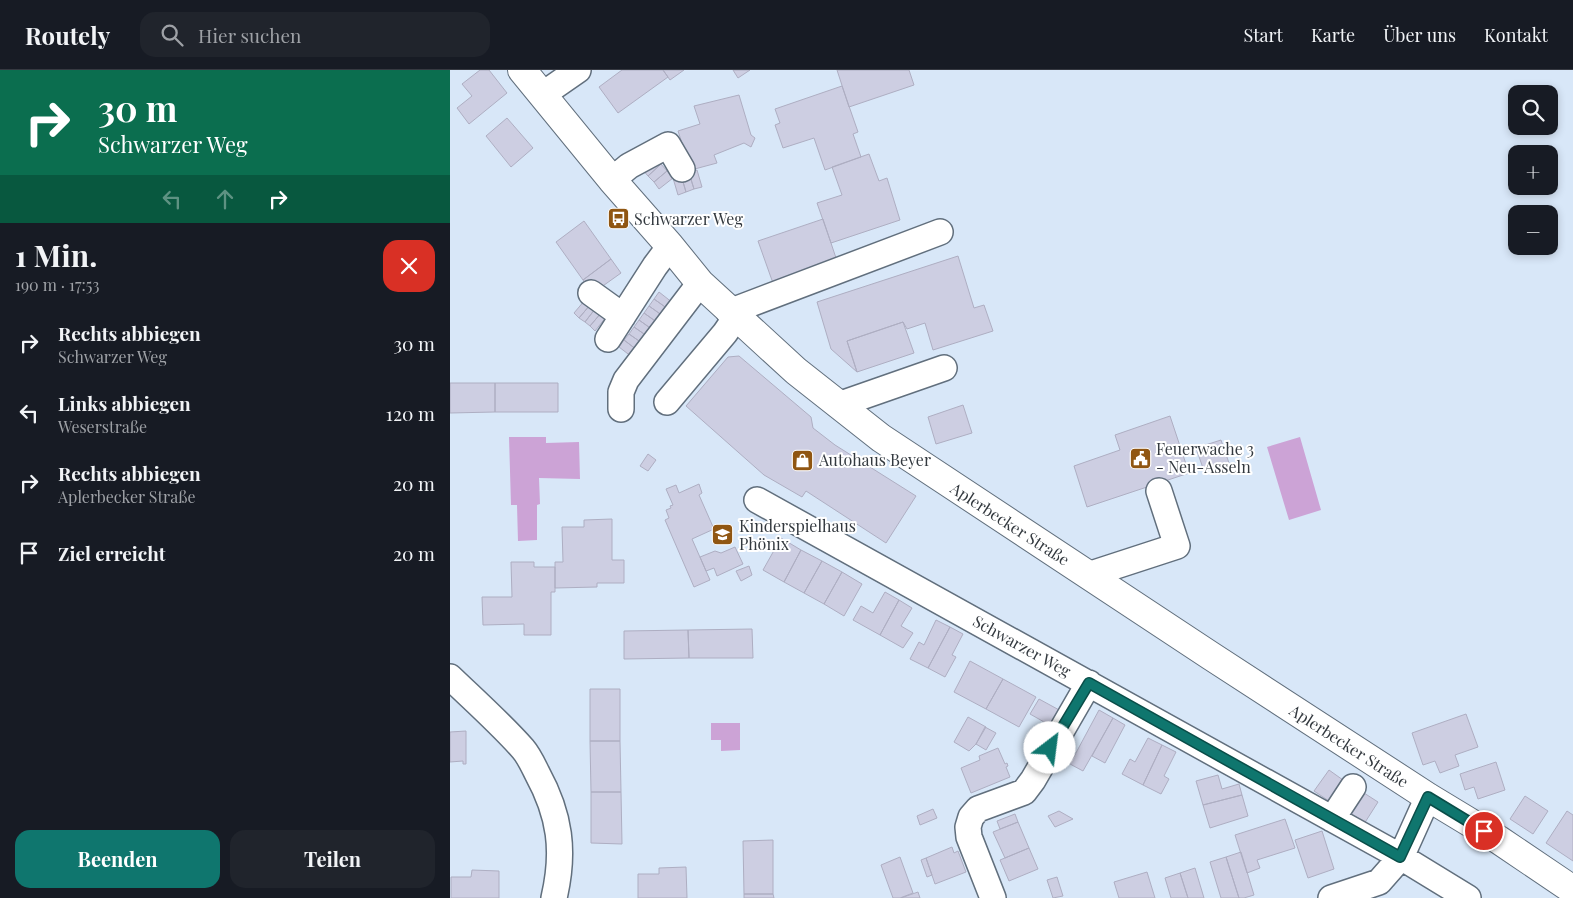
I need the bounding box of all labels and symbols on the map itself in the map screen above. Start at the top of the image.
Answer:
bus stop icon: Schwarzer Weg [606,207,630,231]
place label: Schwarzer Weg [634,208,743,229]
place label: Feuerwache 3 - Neu-Asseln [1156,438,1254,477]
public building icon: Feuerwache 3 - Neu-Asseln [1128,446,1152,470]
shop icon: Autohaus Beyer [791,448,815,472]
place label: Autohaus Beyer [818,449,931,470]
street label: Aplerbecker Straße [946,477,1074,570]
place label: Kinderspielhaus Phönix [739,515,856,554]
school or university icon: Kinderspielhaus Phönix [711,523,735,547]
street label: Schwarzer Weg [970,610,1075,681]
street label: Aplerbecker Straße [1285,699,1413,792]
position arrow [1023,721,1075,773]
pin [1463,810,1505,852]

